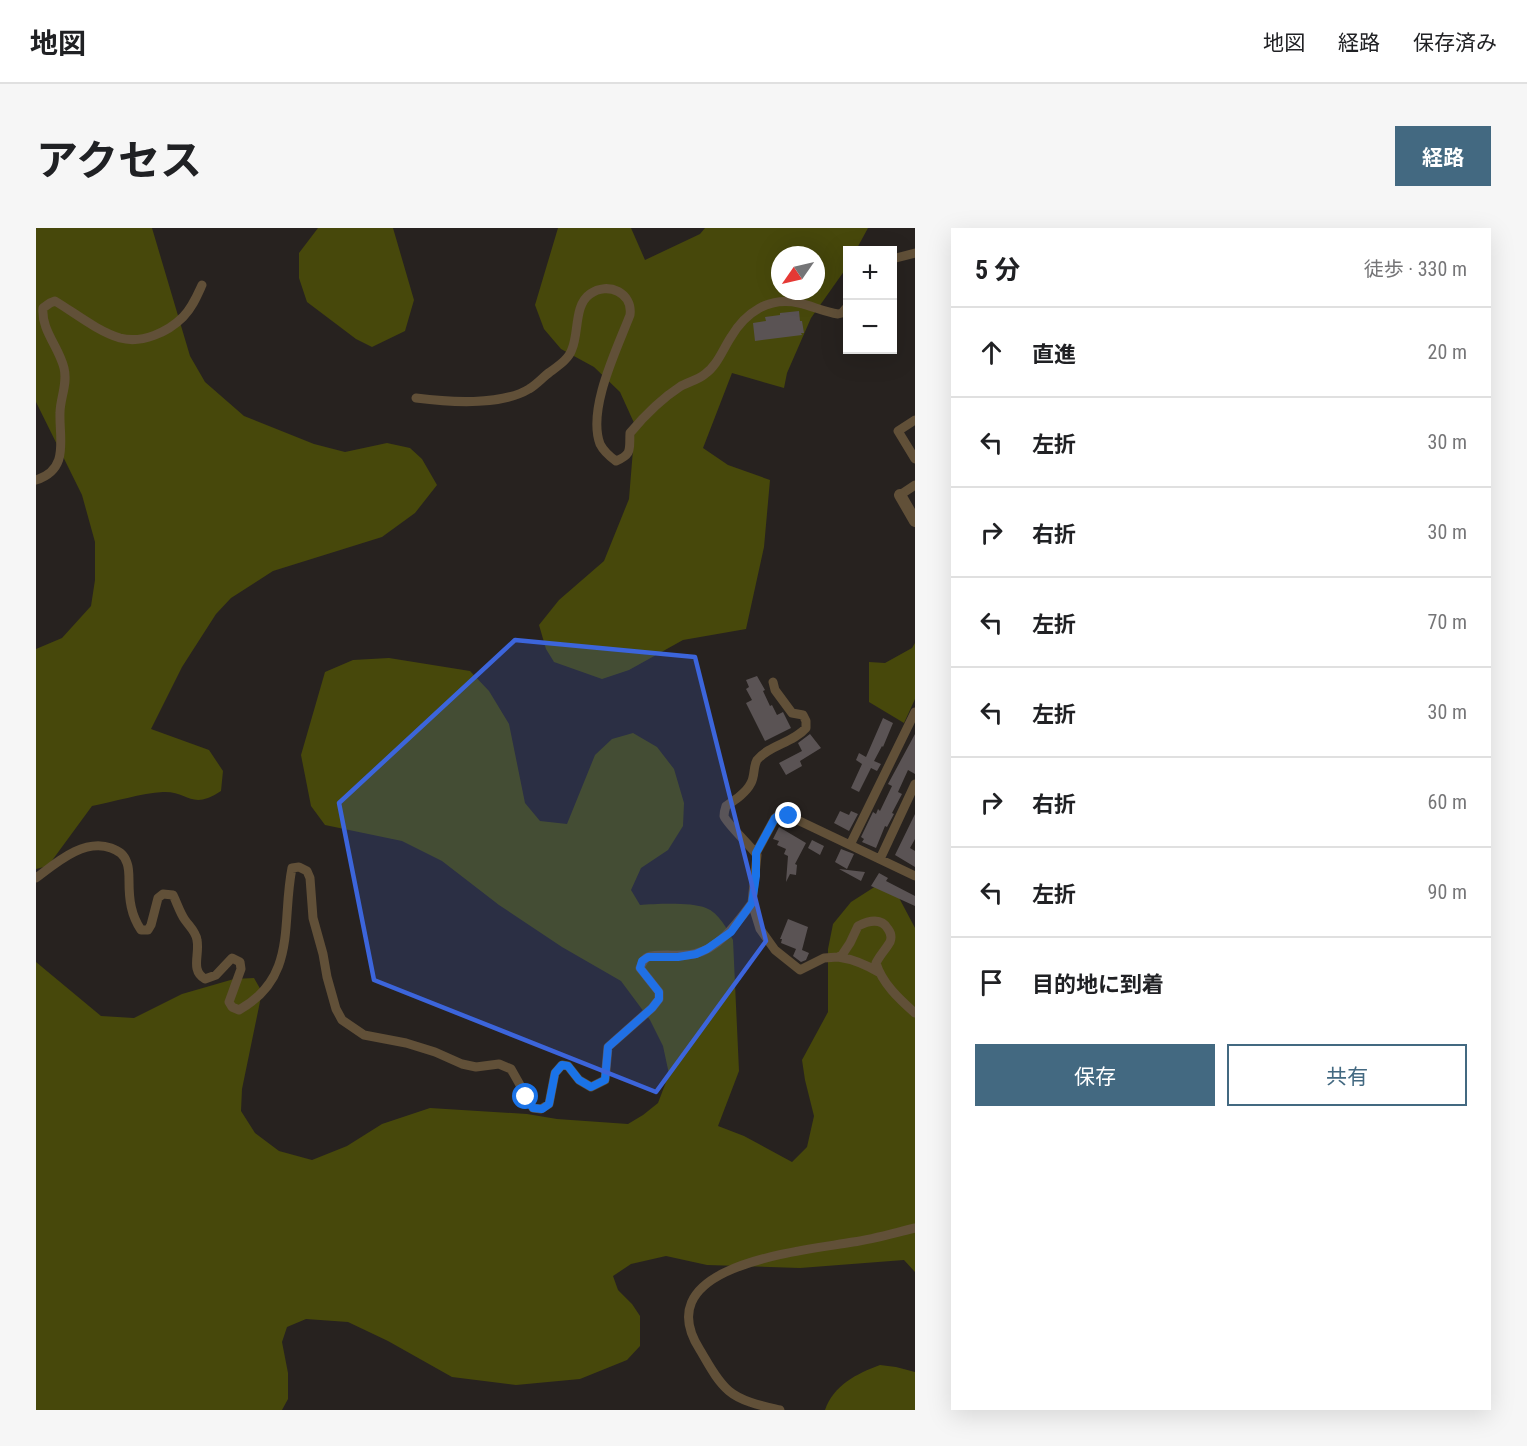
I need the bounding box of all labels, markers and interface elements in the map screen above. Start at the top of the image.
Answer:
text: 地図 [30,27,86,60]
text: 地図 [1263,31,1305,55]
text: 経路 [1338,31,1380,55]
text: 保存済み [1413,31,1497,55]
button: 経路 [1395,126,1491,186]
text: アクセス [36,136,202,185]
north arrow [771,246,825,300]
map controls [843,246,897,354]
button: + [843,246,897,300]
text: 5 分 [975,255,1020,285]
text: 徒歩 · 330 m [1364,257,1467,281]
button: − [843,300,897,354]
icon: ahead [975,336,1008,369]
text: 20 m [1428,340,1467,364]
text: 直進 [1032,342,1076,367]
icon: left [975,426,1008,459]
text: 30 m [1428,430,1467,454]
text: 左折 [1032,432,1076,457]
icon: right [975,516,1008,549]
text: 30 m [1428,520,1467,544]
text: 右折 [1032,522,1076,547]
icon: left [975,606,1008,639]
text: 70 m [1428,610,1467,634]
text: 左折 [1032,612,1076,637]
icon: left [975,696,1008,729]
text: 30 m [1428,700,1467,724]
text: 左折 [1032,702,1076,727]
icon: right [975,786,1008,819]
text: 60 m [1428,790,1467,814]
text: 右折 [1032,792,1076,817]
route end [775,802,801,828]
icon: left [975,876,1008,909]
text: 90 m [1428,880,1467,904]
text: 左折 [1032,882,1076,907]
icon: arrive [975,966,1008,999]
text: 目的地に到着 [1032,972,1164,997]
button: 保存 [975,1044,1215,1106]
button: 共有 [1227,1044,1467,1106]
route start [512,1083,538,1109]

